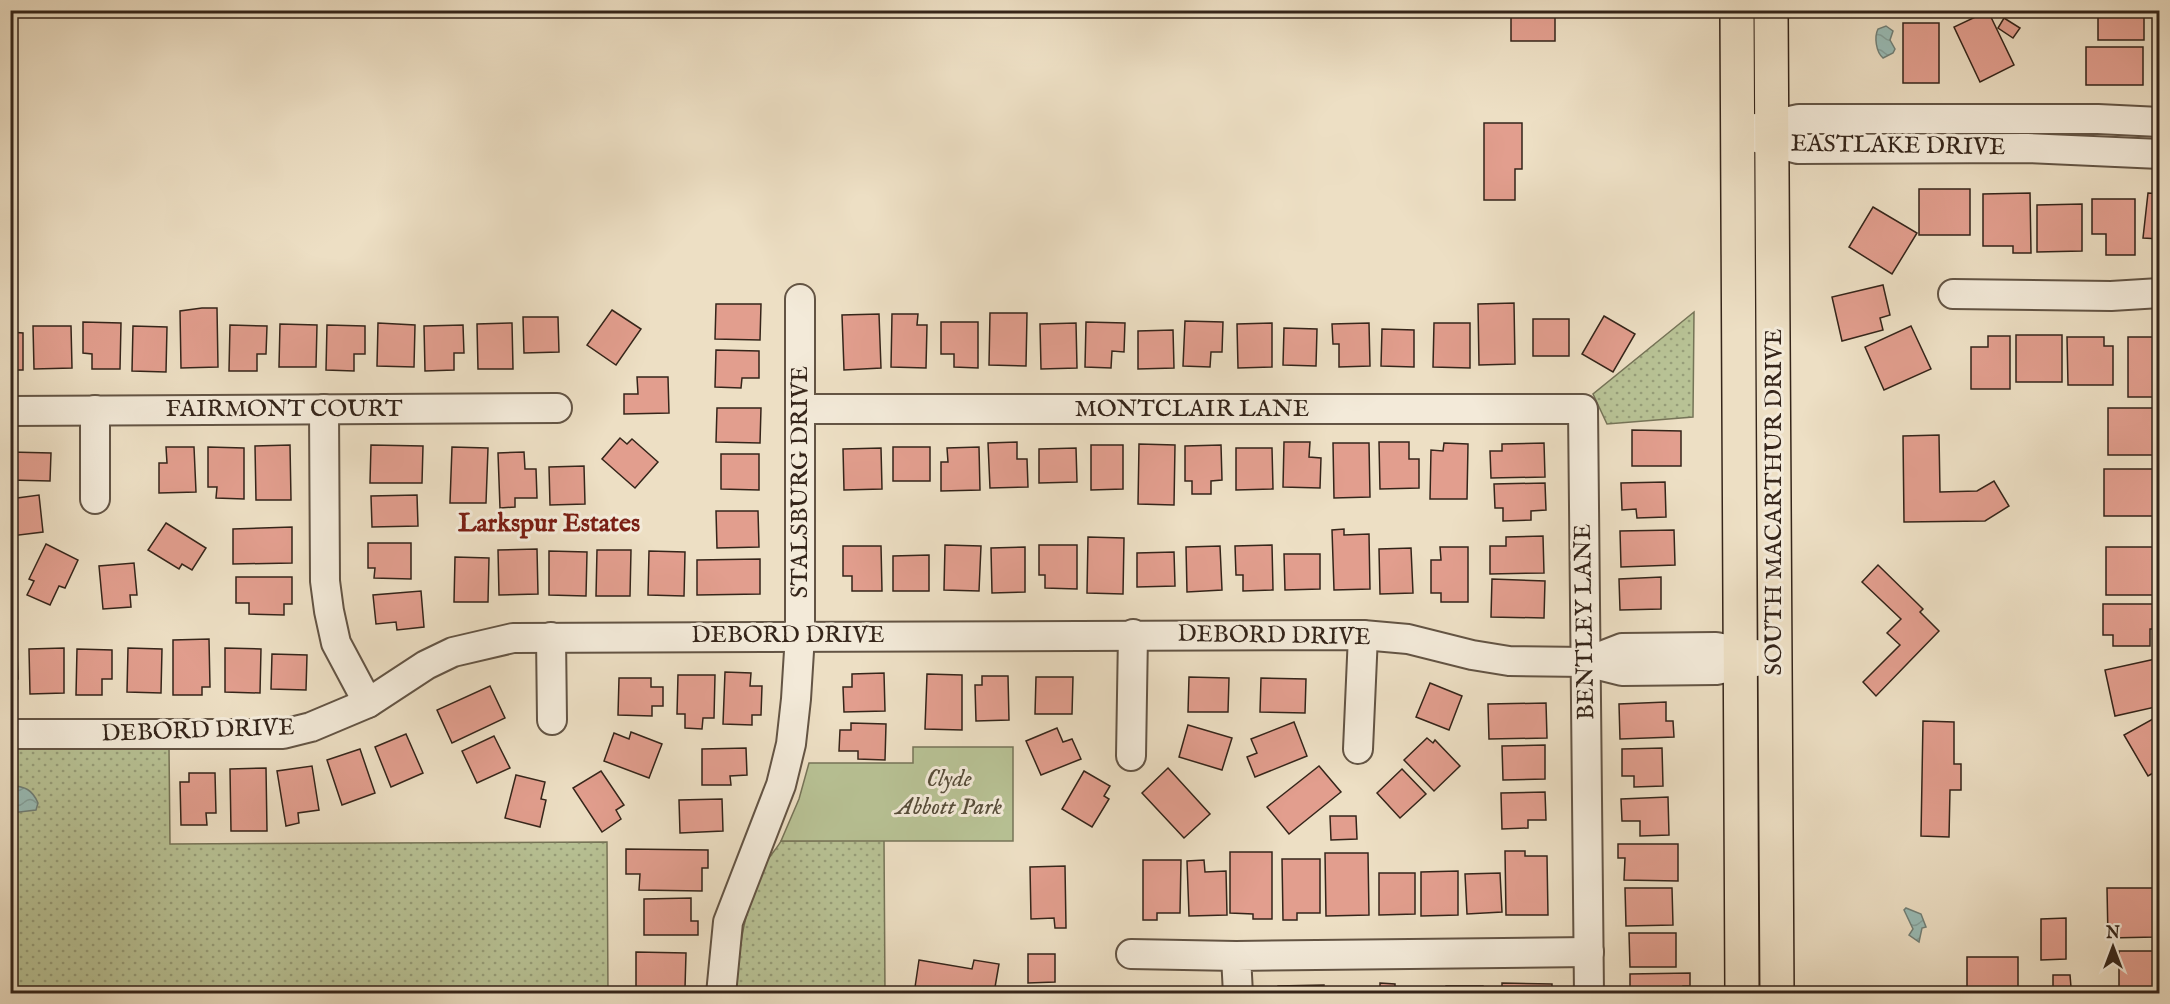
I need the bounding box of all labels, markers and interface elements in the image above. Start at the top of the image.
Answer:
street label: EASTLAKE DRIVE [1790,129,2006,163]
street label: SOUTH MACARTHUR DRIVE [1759,329,1790,675]
street label: STALSBURG DRIVE [785,366,816,598]
street label: FAIRMONT COURT [165,394,403,425]
street label: MONTCLAIR LANE [1075,394,1309,425]
district label: Larkspur Estates [458,507,640,540]
street label: BENTLEY LANE [1568,524,1602,720]
street label: DEBORD DRIVE [1177,619,1371,653]
street label: DEBORD DRIVE [691,620,885,651]
street label: DEBORD DRIVE [101,712,295,750]
park label: Clyde Abbott Park [893,764,1002,823]
north arrow [2083,917,2143,977]
text: N [2105,924,2120,944]

